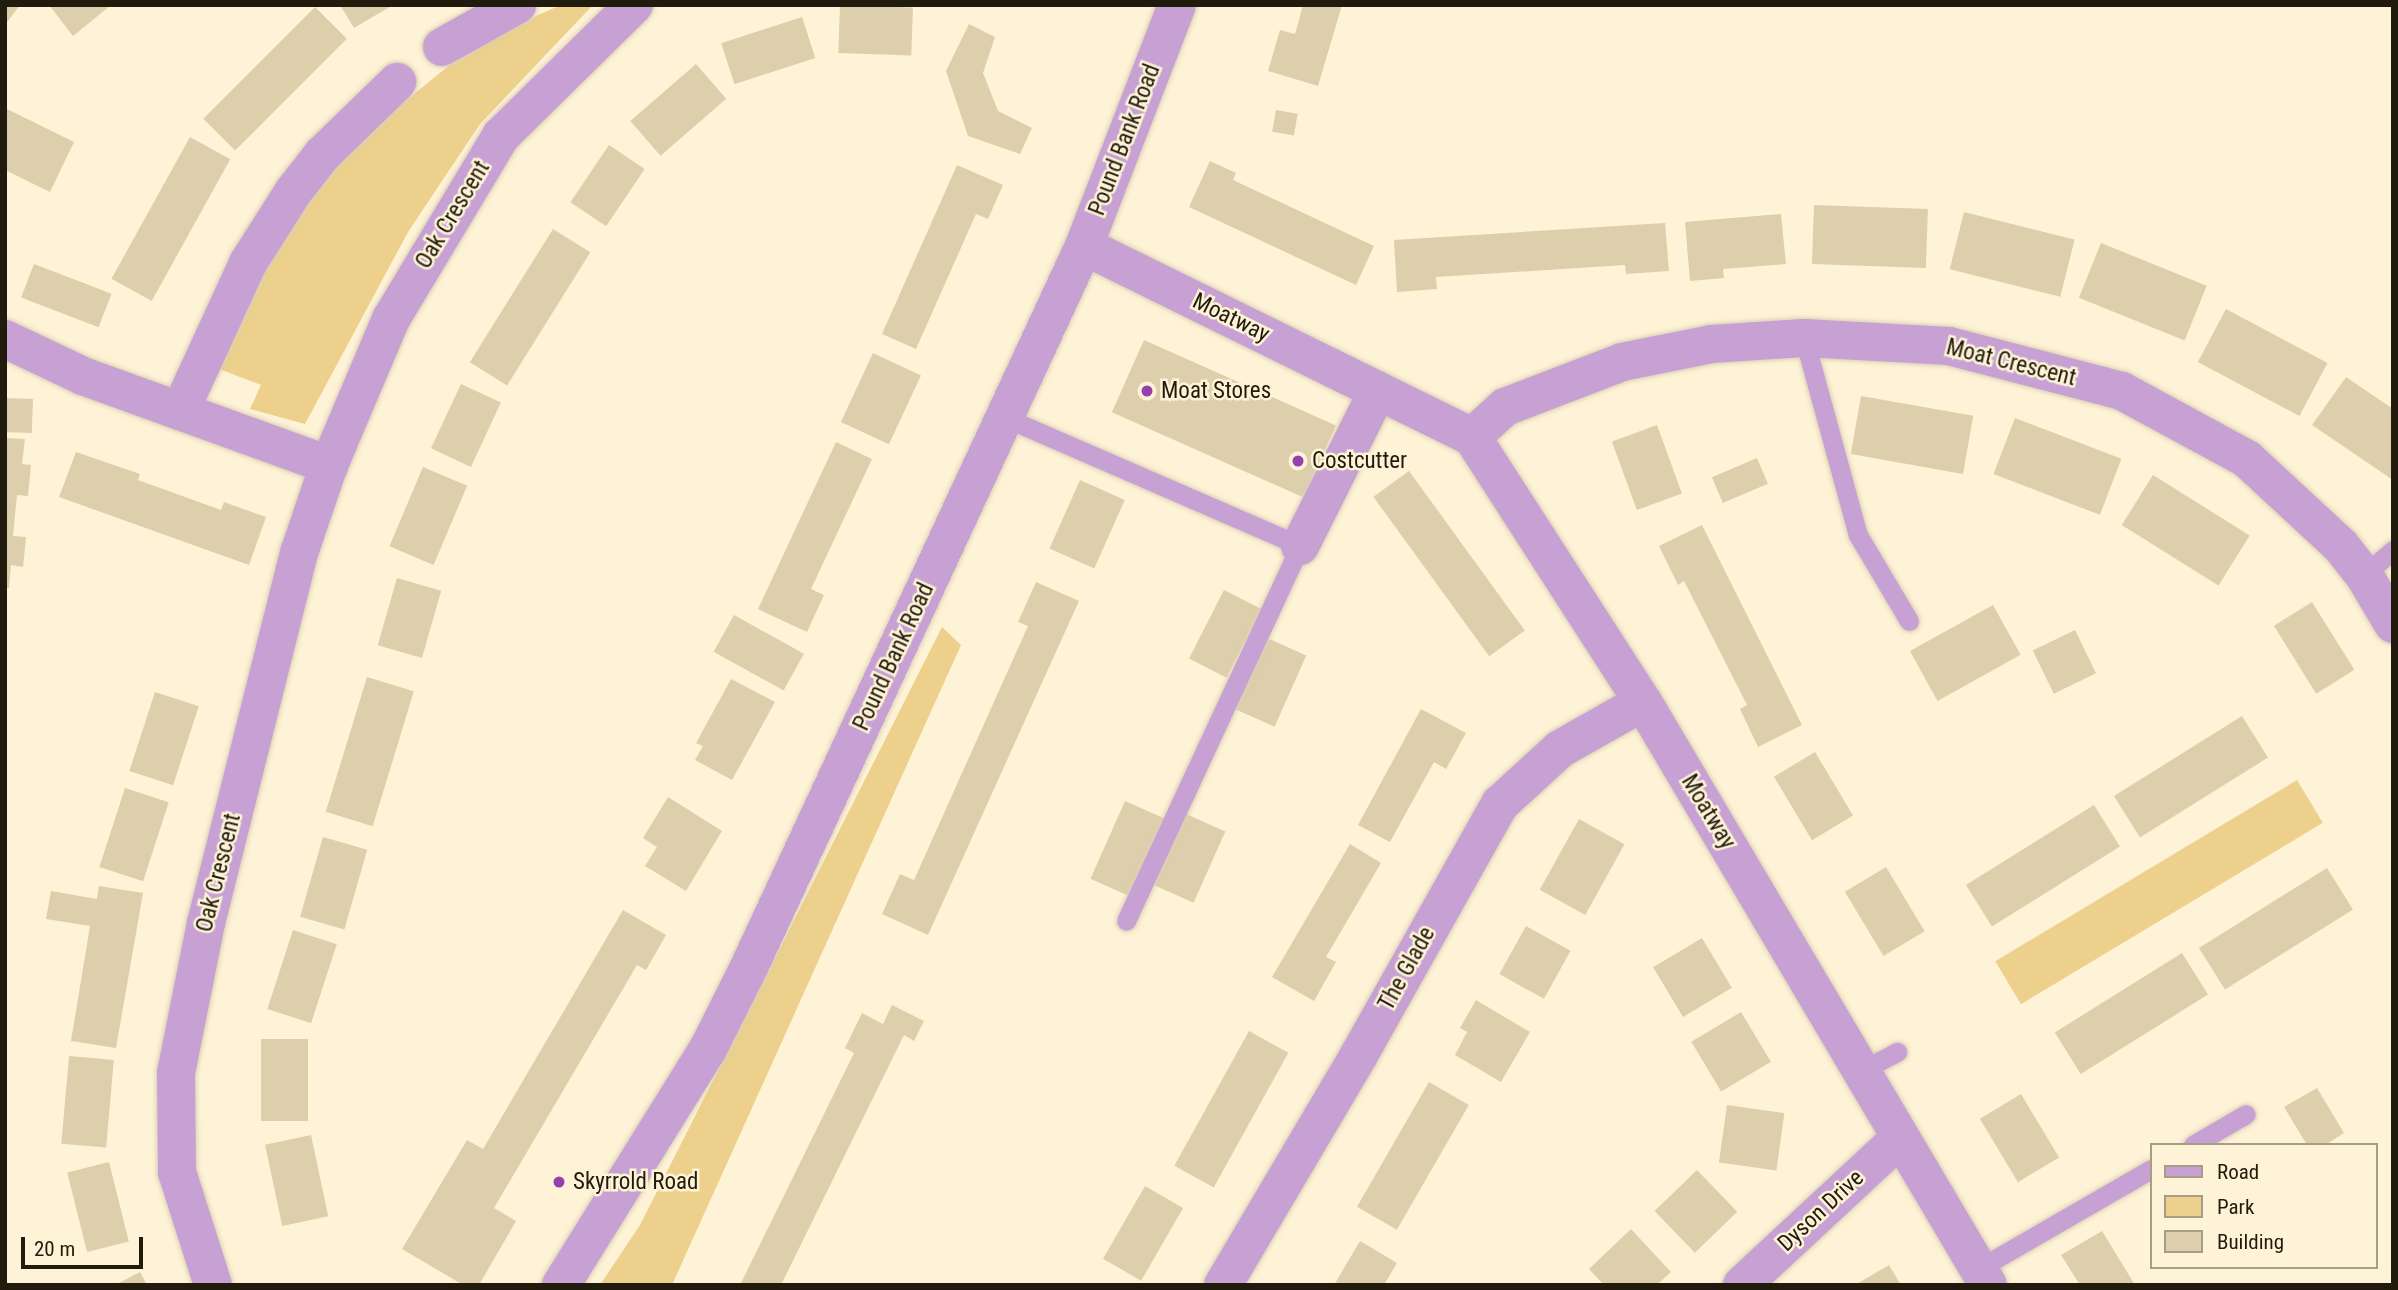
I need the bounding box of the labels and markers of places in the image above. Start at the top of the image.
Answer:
place label: Moat Stores [1161,377,1271,405]
marker: Moat Stores [1139,383,1155,399]
place label: Costcutter [1312,447,1407,475]
marker: Costcutter [1290,453,1306,469]
place label: Skyrrold Road [573,1168,698,1196]
marker: Skyrrold Road [551,1174,567,1190]

